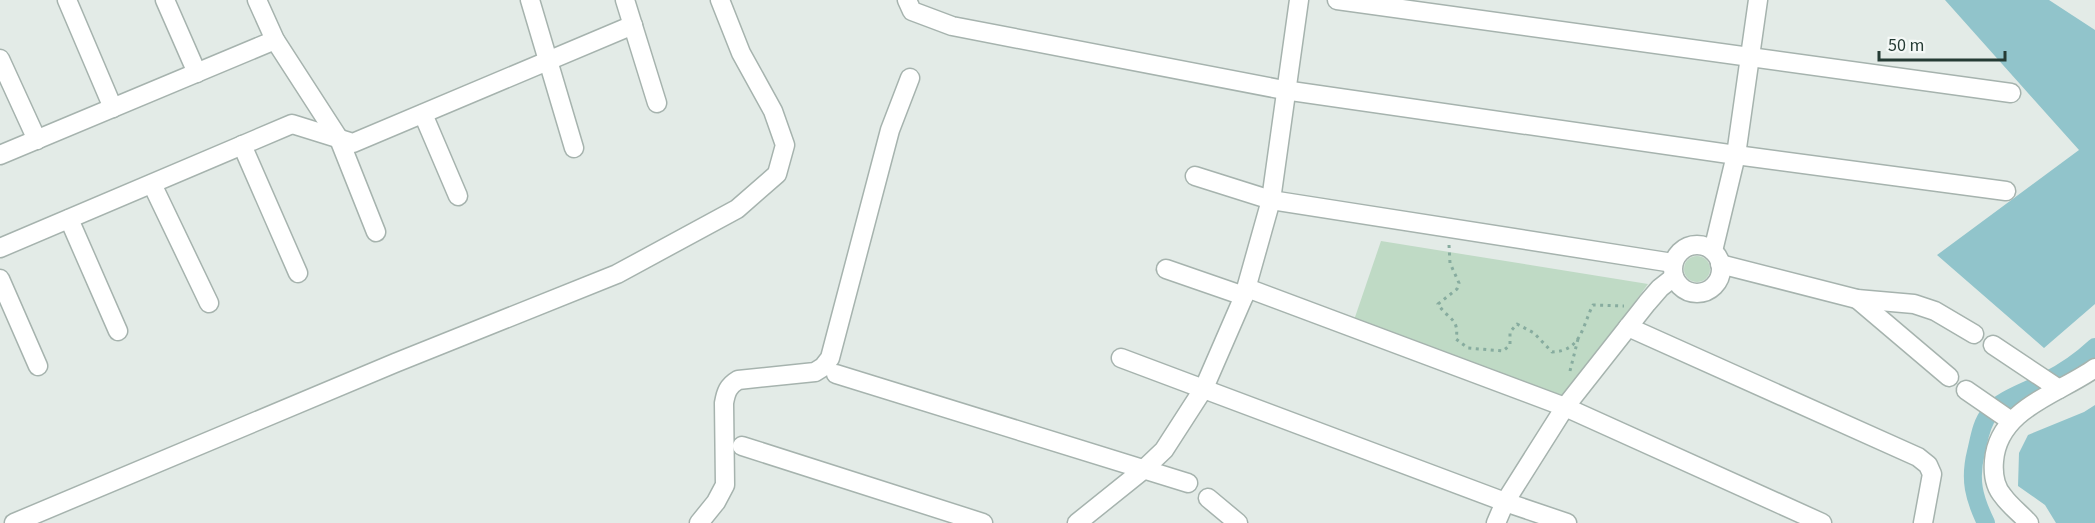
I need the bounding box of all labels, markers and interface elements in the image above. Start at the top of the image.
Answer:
scale bar [1879,24,2005,62]
text: 50 m [1888,33,1924,58]

